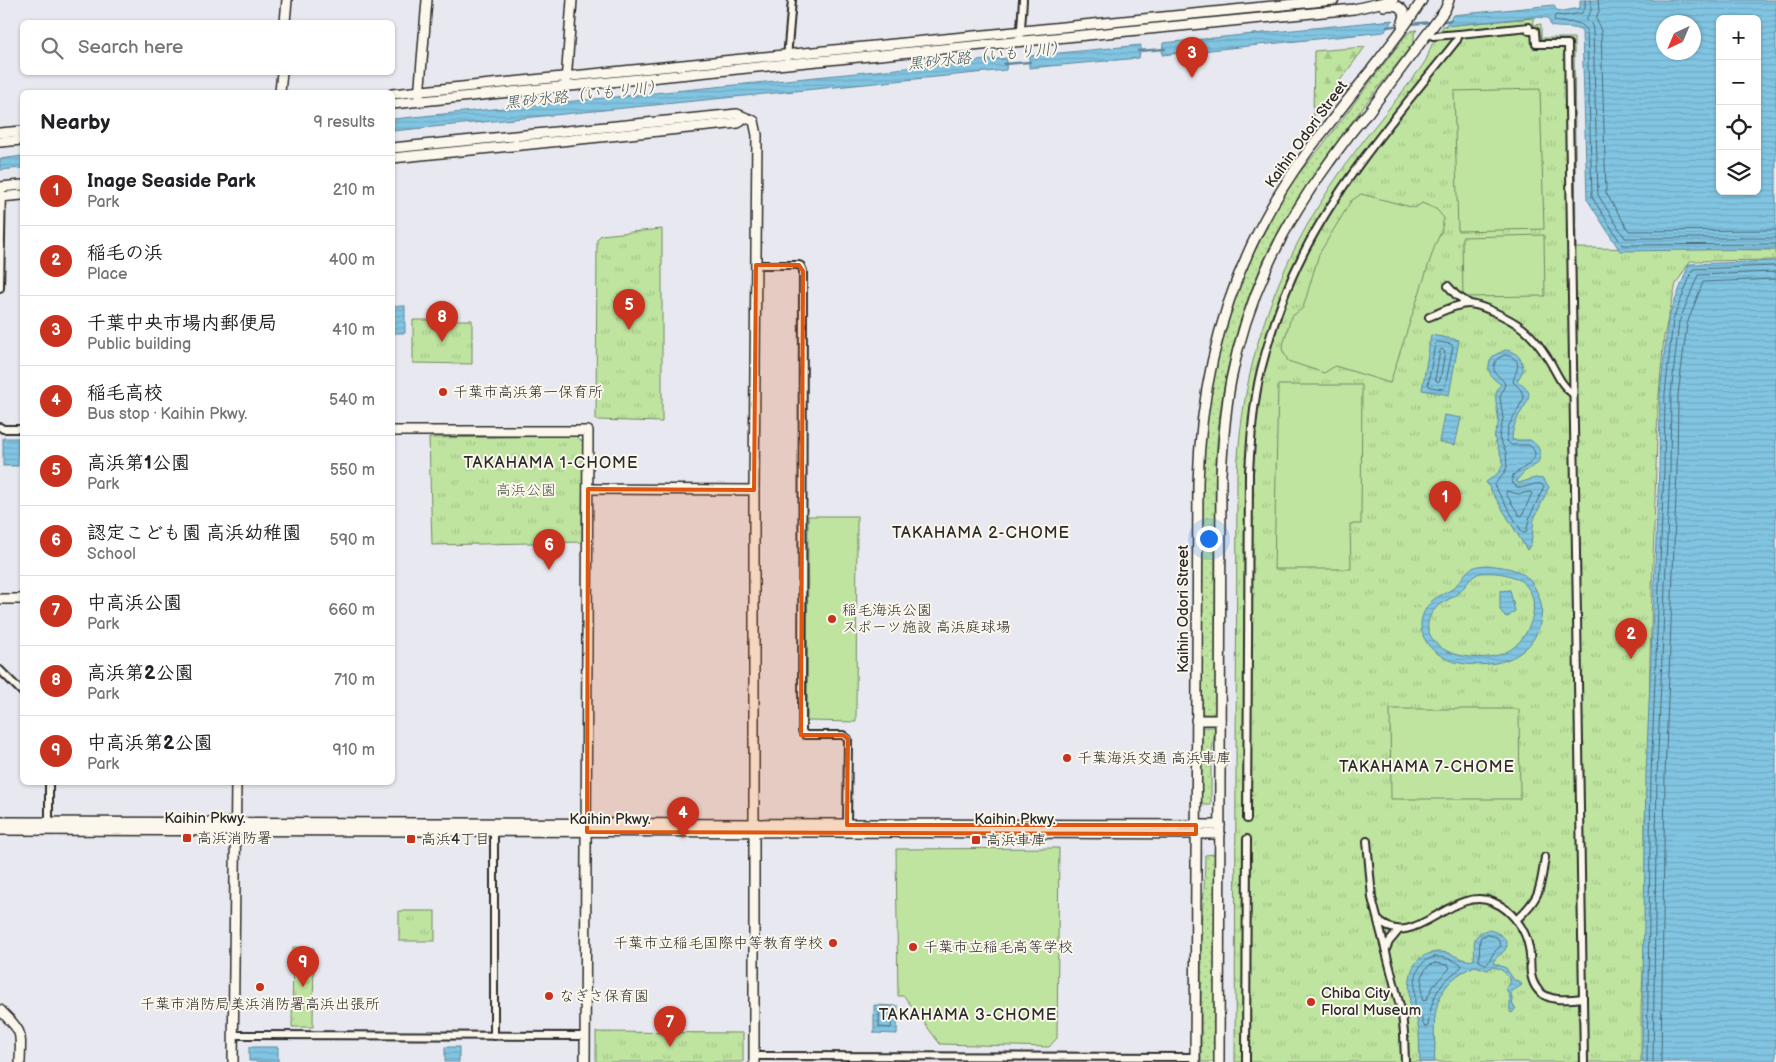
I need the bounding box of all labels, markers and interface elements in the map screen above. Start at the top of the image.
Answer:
north arrow [1656,15,1701,60]
map controls [1716,15,1761,195]
button: + [1716,15,1761,60]
search box [20,20,395,75]
icon: search [38,34,66,62]
text: Search here [78,36,183,59]
pin: 3 [1176,37,1208,78]
water label: 黒砂水路（いもり川） [907,39,1068,74]
button: − [1716,60,1761,105]
street label: Kaihin Odori Street [1261,77,1352,192]
water label: 黒砂水路（いもり川） [504,78,665,113]
button: locate [1716,105,1761,150]
text: Nearby [40,110,110,135]
text: 9 results [313,113,375,132]
button: layers [1716,150,1761,195]
text: Inage Seaside Park [87,170,256,193]
text: 1 [53,181,59,200]
text: 210 m [333,181,375,200]
text: Park [87,193,119,212]
text: 稲毛の浜 [87,242,163,265]
text: 2 [51,251,61,270]
text: 400 m [329,251,375,270]
text: Place [87,265,128,284]
pin: 5 [613,289,645,330]
pin: 8 [426,301,458,342]
text: 千葉中央市場内郵便局 [87,312,277,335]
text: 3 [51,321,61,340]
text: 410 m [332,321,375,340]
text: Public building [87,335,191,354]
text: 稲毛高校 [87,382,163,405]
place label: 千葉市高浜第一保育所 [453,383,603,402]
marker: 千葉市高浜第一保育所 [437,386,449,398]
text: 4 [51,391,61,410]
text: 540 m [329,391,375,410]
text: Bus stop · Kaihin Pkwy. [87,405,247,424]
text: 高浜第1公園 [87,452,190,475]
district label: TAKAHAMA 1-CHOME [464,454,638,473]
text: 5 [51,461,61,480]
text: 550 m [330,461,375,480]
text: Park [87,475,119,494]
park label: 高浜公園 [496,481,556,500]
pin: 1 [1429,481,1461,522]
text: 認定こども園 高浜幼稚園 [87,522,301,545]
district label: TAKAHAMA 2-CHOME [892,524,1070,543]
your location [1196,526,1222,552]
pin: 6 [533,529,565,570]
text: 6 [51,531,61,550]
text: 590 m [330,531,375,550]
text: School [87,545,136,564]
street label: Kaihin Odori Street [1174,545,1193,673]
text: 中高浜公園 [87,592,182,615]
text: 7 [52,601,60,620]
text: 660 m [328,601,375,620]
place label: 稲毛海浜公園 スポーツ施設 高浜庭球場 [842,601,1011,637]
marker: 稲毛海浜公園 スポーツ施設 高浜庭球場 [826,613,838,625]
text: Park [87,615,119,634]
pin: 2 [1615,618,1647,659]
text: 高浜第2公園 [87,662,193,685]
text: 8 [51,671,61,690]
text: 710 m [334,671,375,690]
text: Park [87,685,119,704]
text: 中高浜第2公園 [87,732,212,755]
text: 9 [51,741,61,760]
text: 910 m [333,741,375,760]
place label: 千葉海浜交通 高浜車庫 [1077,749,1231,768]
marker: 千葉海浜交通 高浜車庫 [1061,752,1073,764]
text: Park [87,755,119,774]
district label: TAKAHAMA 7-CHOME [1339,758,1515,777]
pin: 4 [667,797,699,838]
street label: Kaihin Pkwy. [164,809,246,828]
street label: Kaihin Pkwy. [569,810,651,829]
street label: Kaihin Pkwy. [974,810,1056,829]
place label: 高浜消防署 [197,829,272,848]
place label: 高浜4丁目 [421,830,490,849]
place label: 高浜車庫 [986,831,1046,850]
marker: 高浜消防署 [181,832,193,844]
marker: 高浜4丁目 [405,833,417,845]
marker: 高浜車庫 [970,834,982,846]
place label: 千葉市立稲毛国際中等教育学校 [613,934,823,953]
marker: 千葉市立稲毛国際中等教育学校 [827,937,839,949]
place label: 千葉市立稲毛高等学校 [923,938,1073,957]
marker: 千葉市立稲毛高等学校 [907,941,919,953]
pin: 9 [287,946,319,987]
marker: 千葉市消防局美浜消防署高浜出張所 [254,981,266,993]
place label: Chiba City Floral Museum [1321,984,1421,1020]
place label: なぎさ保育園 [559,987,649,1006]
marker: なぎさ保育園 [543,990,555,1002]
place label: 千葉市消防局美浜消防署高浜出張所 [140,995,380,1014]
marker: Chiba City Floral Museum [1305,996,1317,1008]
pin: 7 [654,1006,686,1047]
district label: TAKAHAMA 3-CHOME [879,1006,1057,1025]

